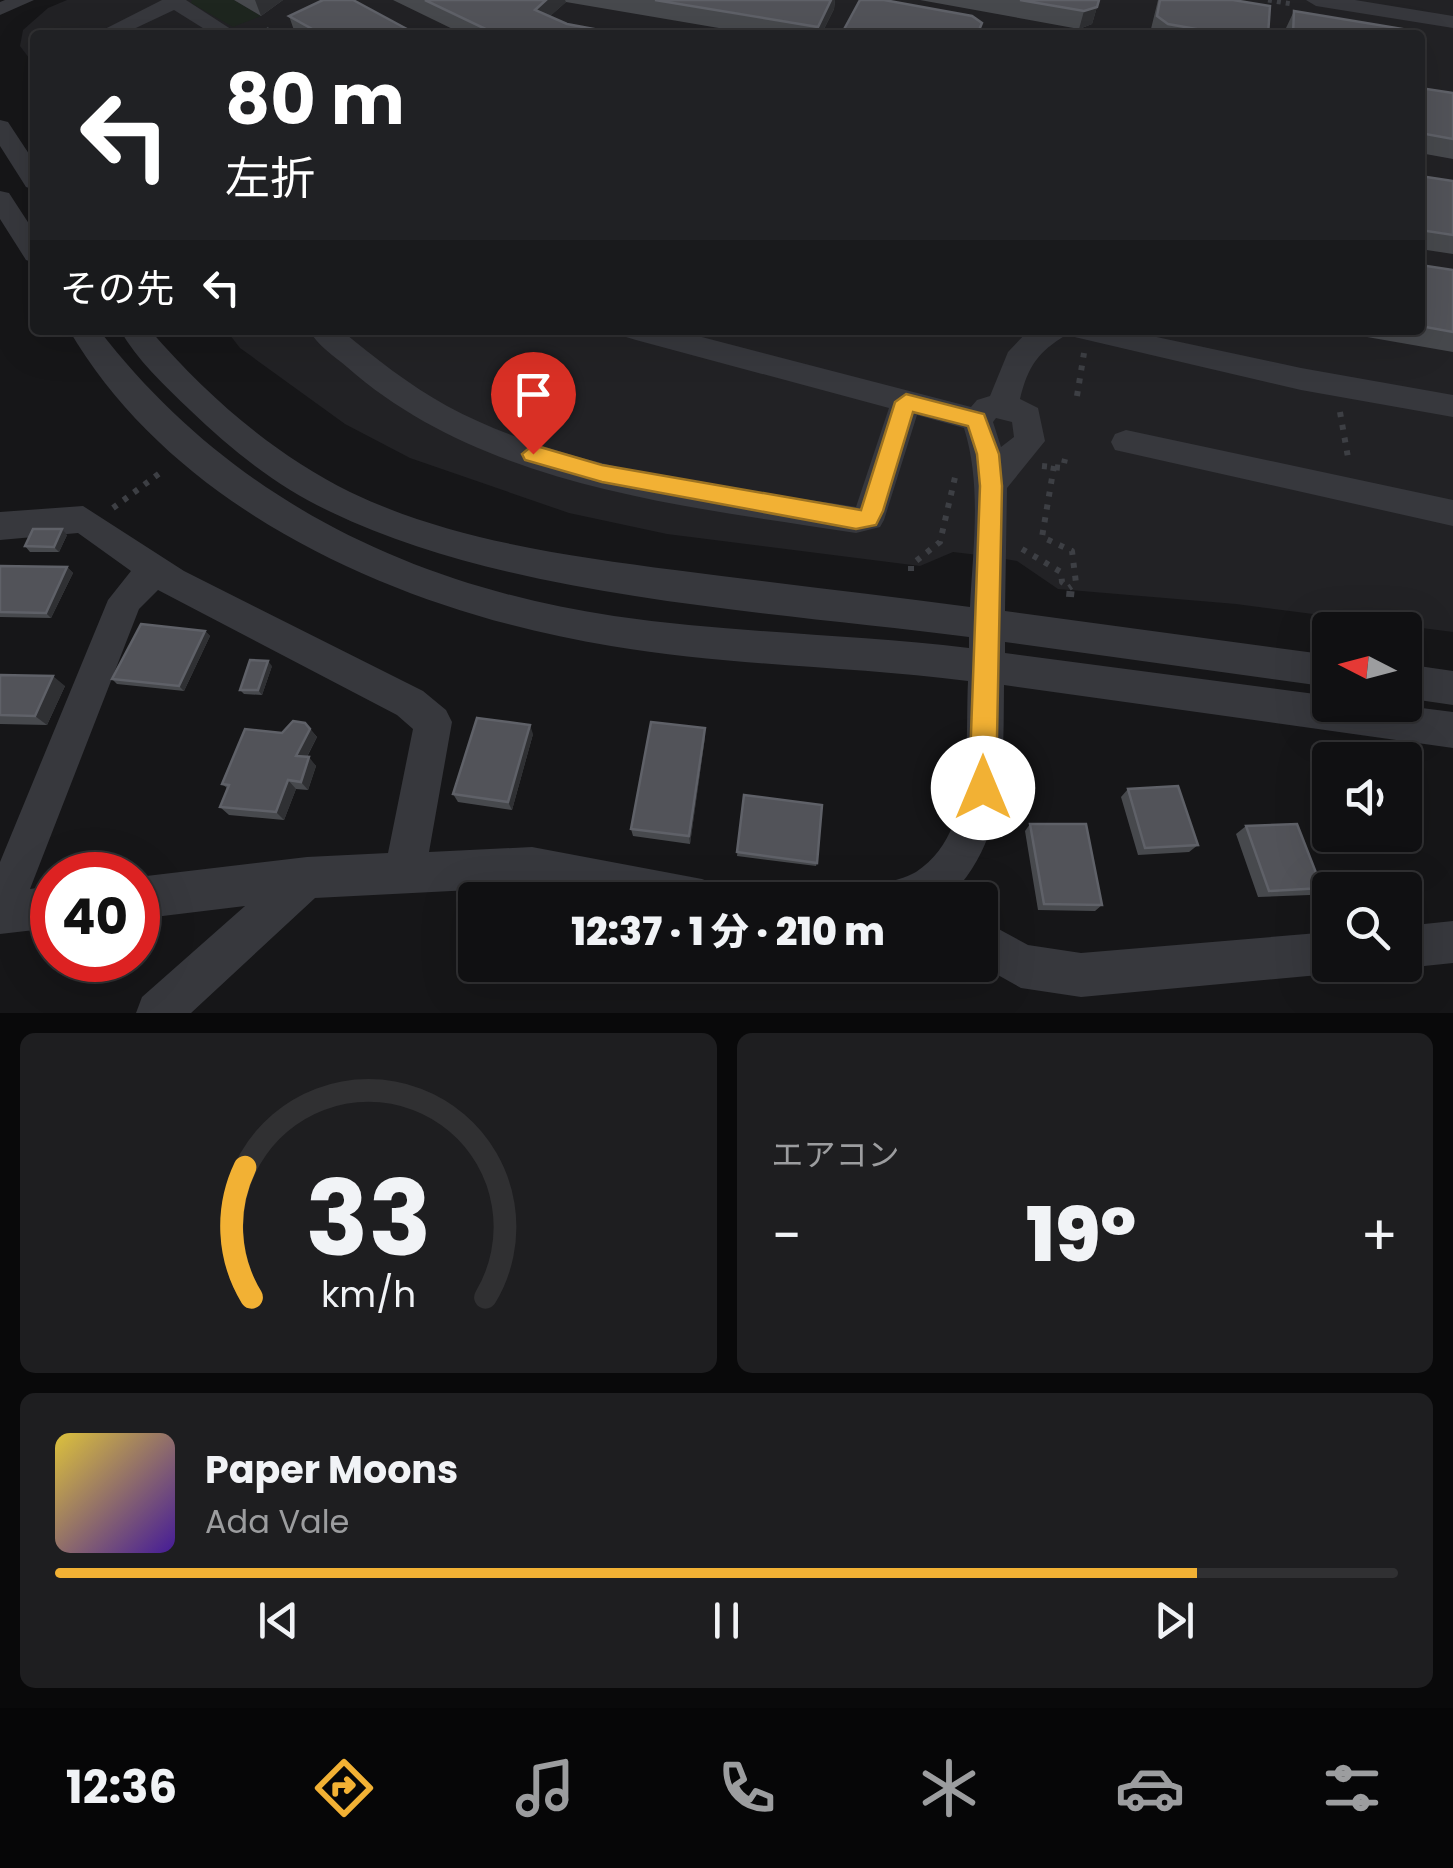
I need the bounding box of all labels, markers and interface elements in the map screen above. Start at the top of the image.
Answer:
text: 80 m [225,50,405,149]
icon: left [60,70,190,200]
text: 左折 [225,147,315,210]
icon: left [194,260,249,315]
text: その先 [60,262,174,315]
pin [491,352,576,455]
icon: arrive [506,367,561,422]
north arrow [1312,612,1422,722]
map controls [1312,612,1422,982]
position arrow [931,736,1035,840]
button: sound [1312,742,1422,852]
speed limit sign: 40 [30,852,160,982]
button: search [1312,872,1422,982]
text: 12:37 · 1 分 · 210 m [571,905,885,958]
text: エアコン [772,1132,900,1177]
text: 33 [305,1146,431,1291]
text: 19° [1026,1182,1136,1287]
text: − [772,1197,802,1274]
text: + [1360,1197,1398,1274]
text: km/h [321,1269,416,1320]
text: Paper Moons [205,1443,458,1496]
text: Ada Vale [205,1499,349,1544]
icon: previous [251,1593,306,1648]
icon: pause [699,1593,754,1648]
icon: next [1147,1593,1202,1648]
icon: directions [309,1753,379,1823]
icon: music [510,1753,580,1823]
icon: phone [712,1753,782,1823]
icon: climate [914,1753,984,1823]
icon: car [1115,1753,1185,1823]
icon: filters [1317,1753,1387,1823]
text: 12:36 [66,1756,177,1819]

